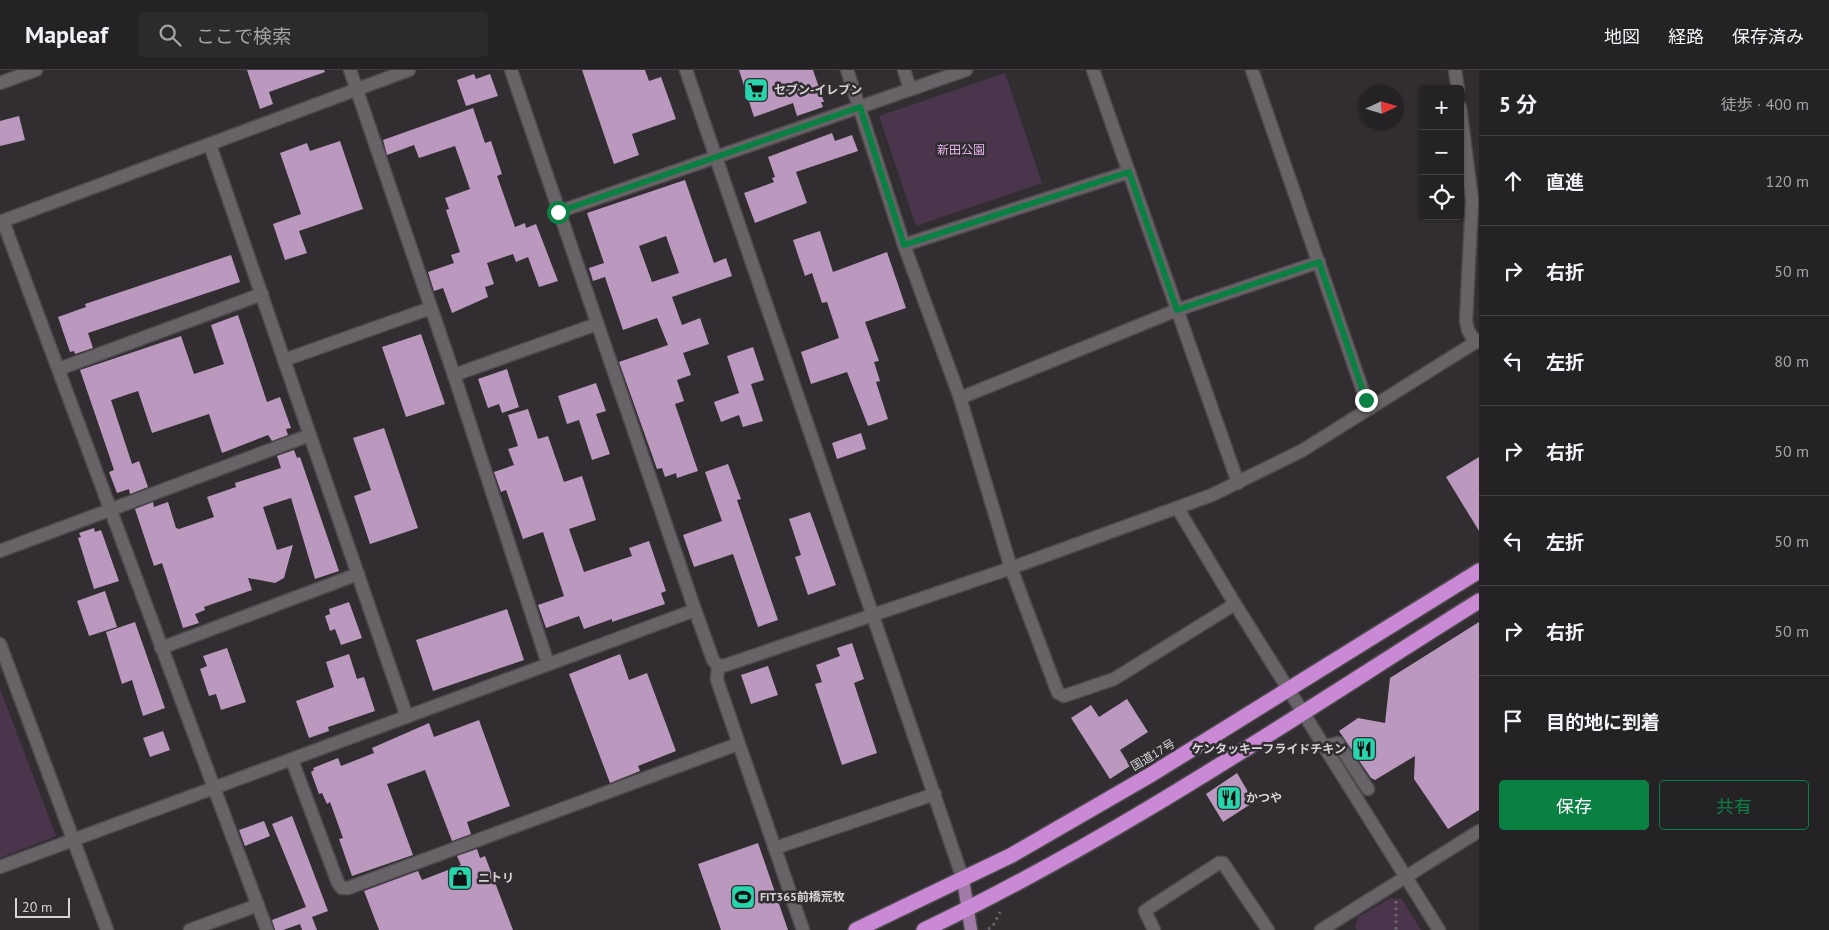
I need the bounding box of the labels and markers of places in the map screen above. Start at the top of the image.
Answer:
supermarket icon: セブン-イレブン [743,77,769,103]
place label: セブン-イレブン [774,82,862,97]
restaurant icon: ケンタッキーフライドチキン [1351,736,1377,762]
place label: ケンタッキーフライドチキン [1191,741,1346,756]
restaurant icon: かつや [1216,785,1242,811]
place label: かつや [1246,790,1282,805]
shop icon: ニトリ [447,865,473,891]
place label: ニトリ [478,870,514,885]
sports icon: FIT365前橋荒牧 [730,884,756,910]
place label: FIT365前橋荒牧 [760,889,845,904]

